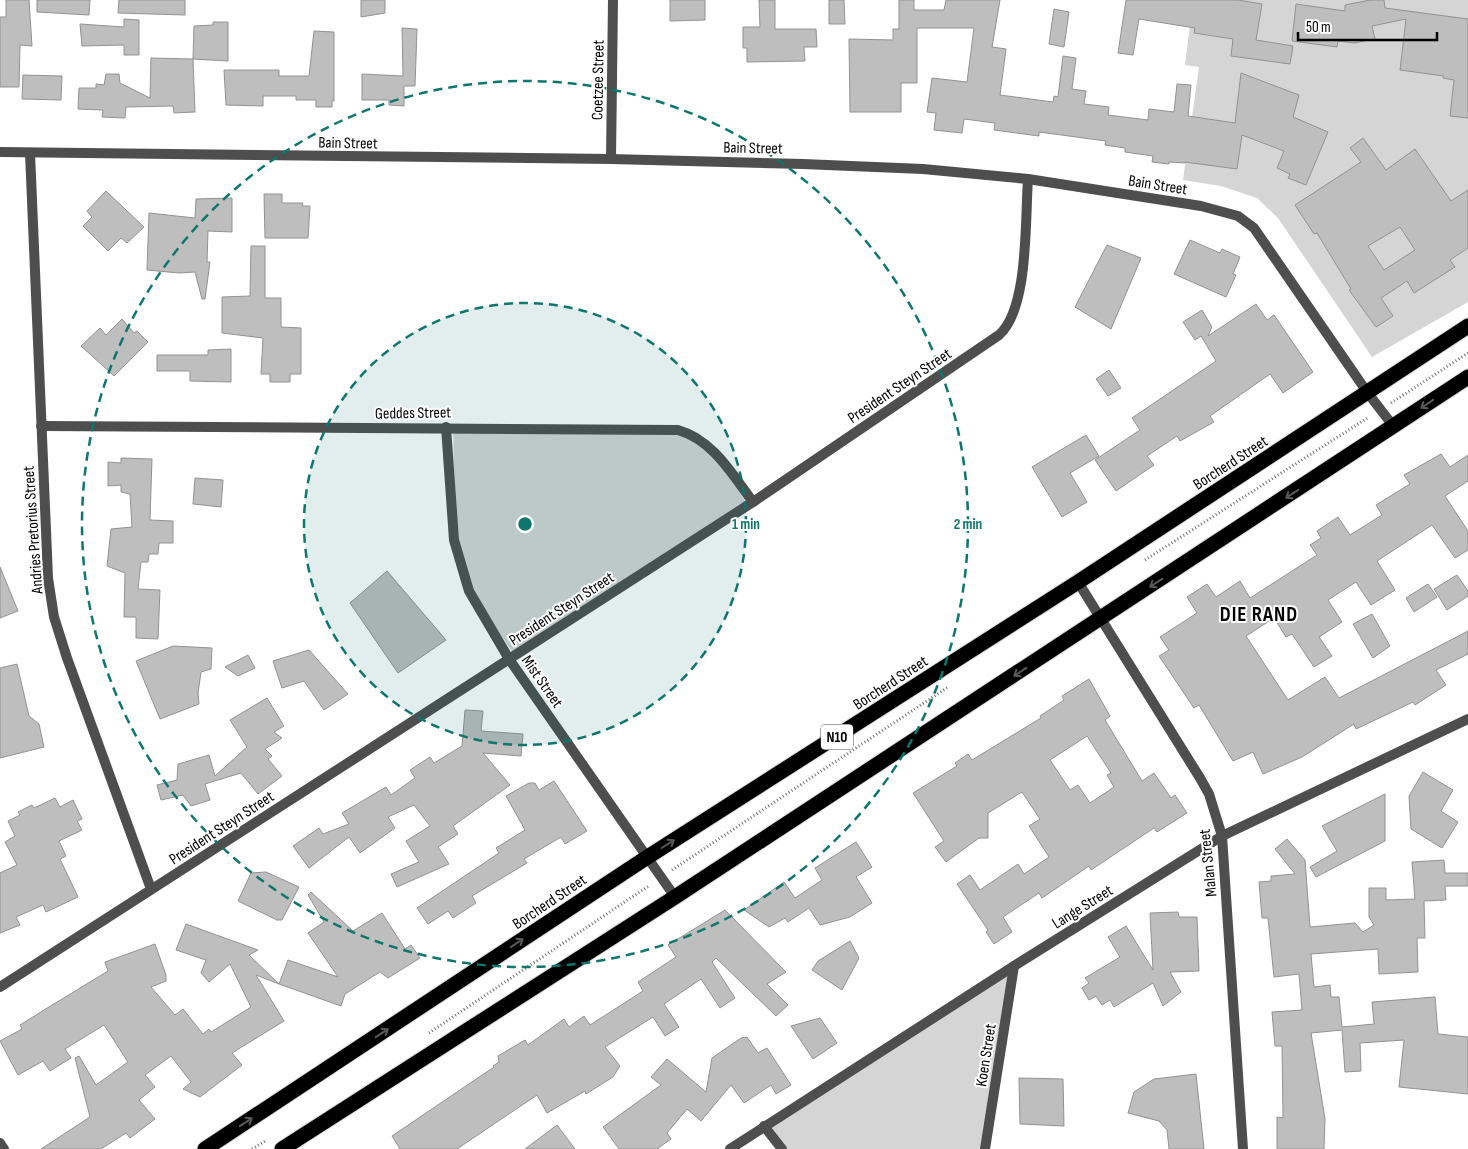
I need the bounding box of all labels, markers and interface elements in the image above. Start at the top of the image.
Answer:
scale bar [1298,10,1437,42]
text: 50 m [1306,18,1331,37]
street label: Coetzee Street [588,40,609,120]
street label: Bain Street [318,133,378,154]
street label: Bain Street [723,138,783,159]
street label: Bain Street [1127,171,1189,200]
street label: President Steyn Street [844,344,955,428]
one-way arrow [1421,399,1435,409]
street label: Geddes Street [375,403,451,424]
street label: Borcherd Street [1190,432,1272,494]
street label: Andries Pretorius Street [20,465,48,595]
one-way arrow [1285,489,1299,499]
centre of rings [516,515,534,533]
text: 1 min [732,515,760,534]
text: 2 min [954,515,982,534]
street label: President Steyn Street [506,568,618,650]
one-way arrow [1149,578,1163,588]
district label: DIE RAND [1220,602,1298,627]
street label: Mist Street [517,652,567,712]
street label: Borcherd Street [850,652,932,714]
one-way arrow [1013,667,1027,677]
road number: N10 [821,724,853,750]
street label: President Steyn Street [166,787,278,869]
street label: Malan Street [1195,828,1221,898]
one-way arrow [660,839,674,849]
street label: Borcherd Street [509,871,591,934]
street label: Lange Street [1049,881,1117,933]
one-way arrow [510,938,524,948]
street label: Koen Street [972,1022,1001,1088]
one-way arrow [374,1028,388,1038]
one-way arrow [239,1117,253,1127]

